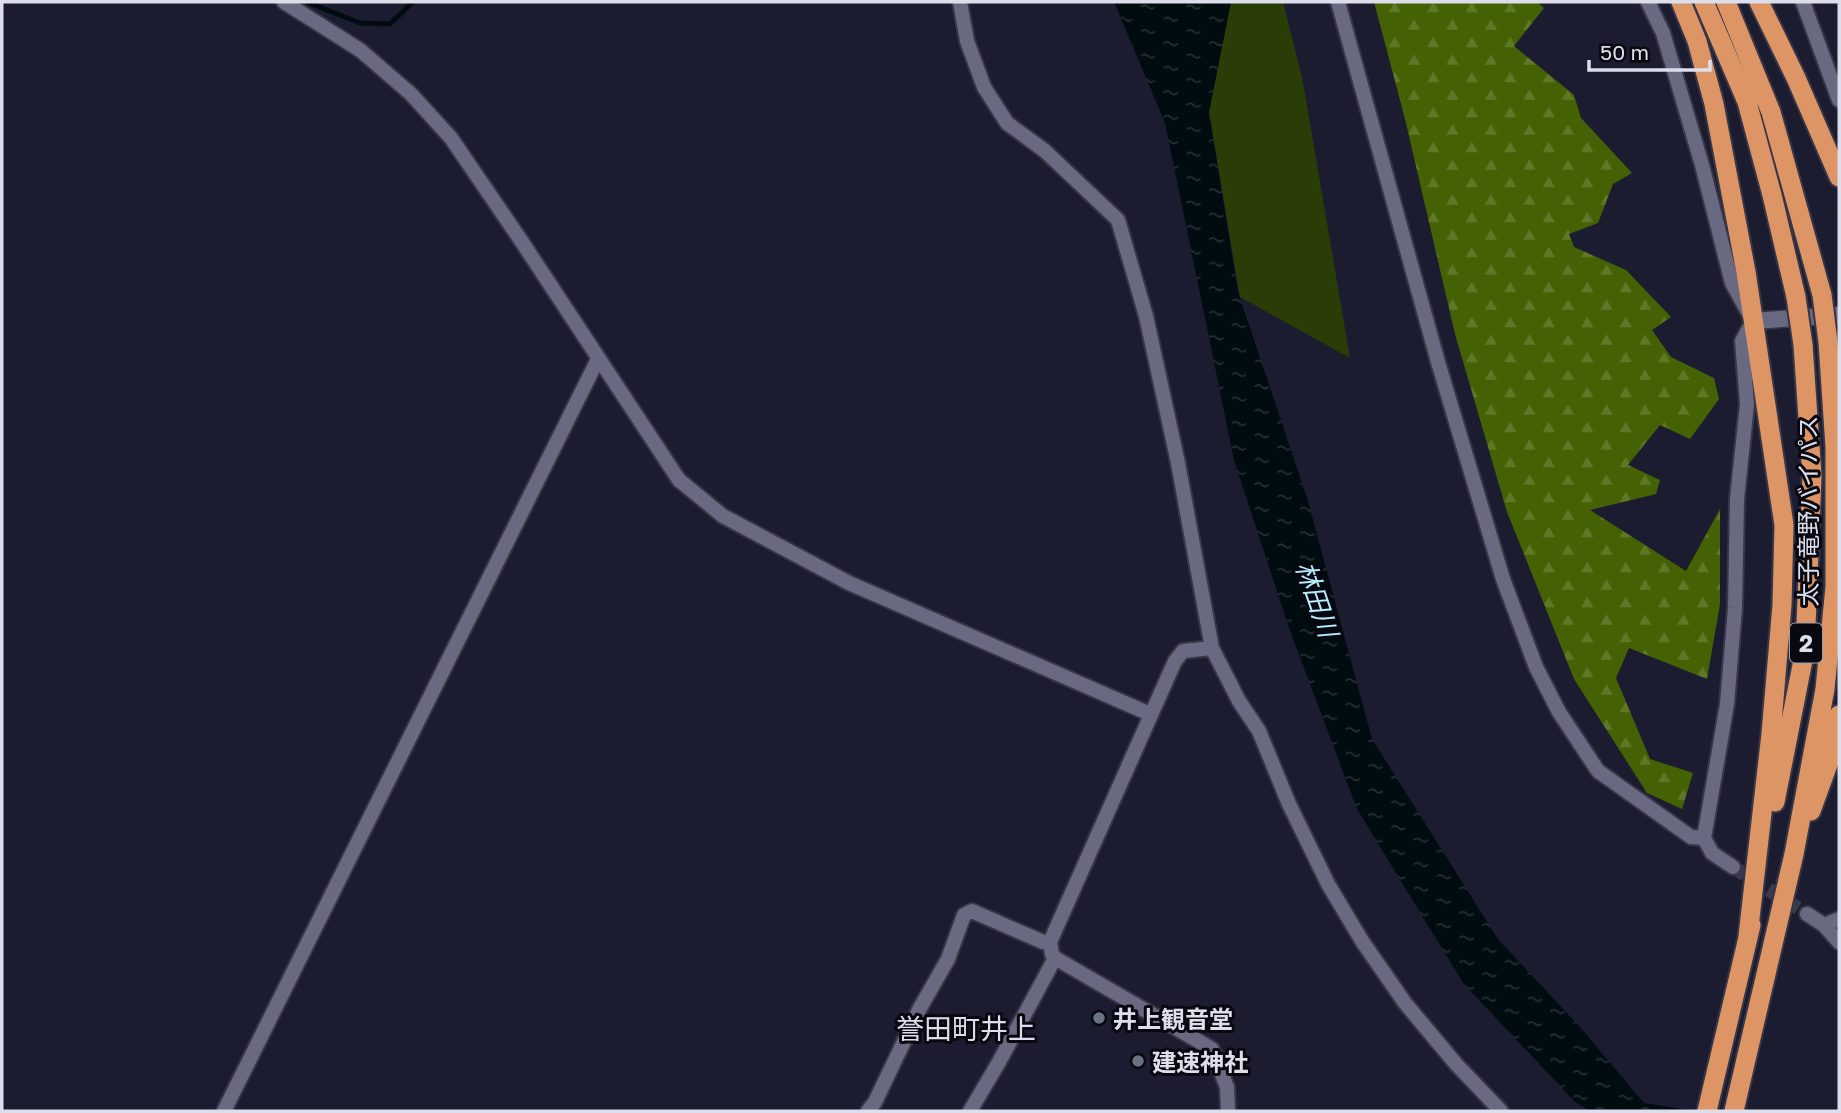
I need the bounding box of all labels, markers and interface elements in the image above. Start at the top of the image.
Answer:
scale bar [1589,28,1710,72]
text: 50 m [1600,39,1649,65]
street label: 太子竜野バイパス [1793,415,1822,607]
water label: 林田川 [1290,557,1345,644]
road number: 2 [1790,624,1822,663]
place label: 井上観音堂 [1113,1004,1233,1033]
marker: 井上観音堂 [1091,1010,1107,1026]
district label: 誉田町井上 [896,1012,1036,1045]
place label: 建速神社 [1152,1047,1248,1076]
marker: 建速神社 [1130,1053,1146,1069]

